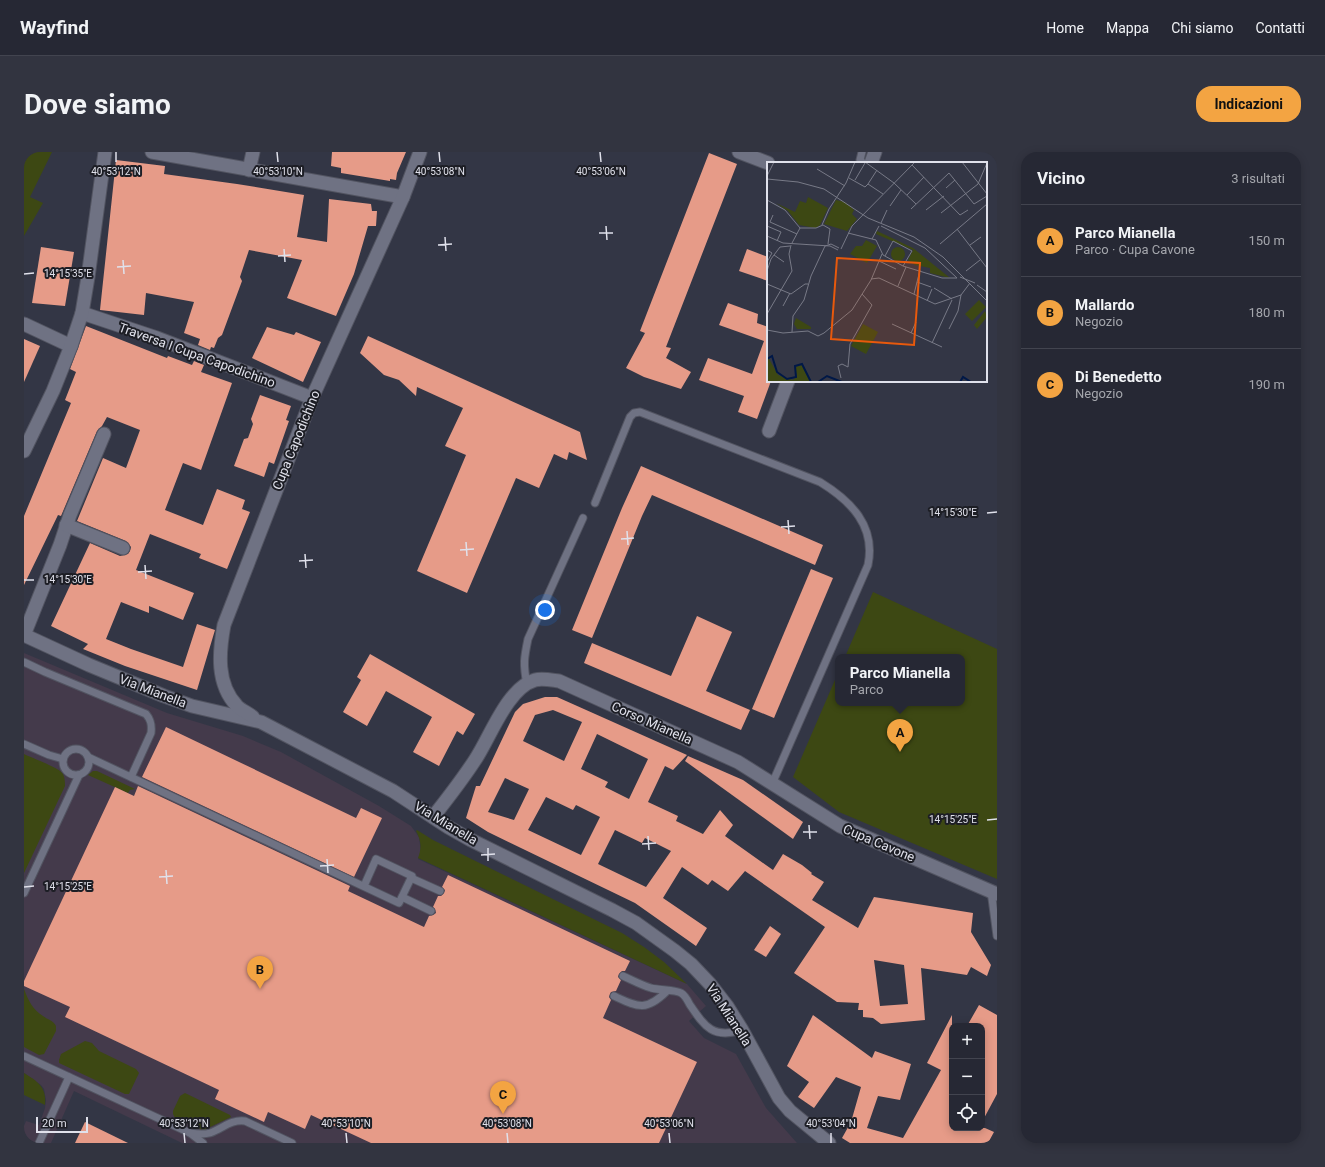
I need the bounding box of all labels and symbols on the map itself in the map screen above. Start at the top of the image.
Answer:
inset map [767,162,987,382]
text: 40°53'12"N [91,166,141,177]
text: 40°53'10"N [253,166,303,177]
text: 40°53'08"N [415,166,465,177]
text: 40°53'06"N [576,166,626,177]
text: 14°15'35"E [44,268,92,279]
street label: Traversa I Cupa Capodichino [117,320,277,390]
street label: Cupa Capodichino [269,388,323,492]
text: 14°15'30"E [929,507,977,518]
text: 14°15'30"E [44,574,92,585]
your location [535,600,555,620]
street label: Via Mianella [117,671,189,711]
street label: Corso Mianella [609,699,695,747]
pin: A [887,719,913,752]
street label: Via Mianella [412,798,480,848]
text: 14°15'25"E [929,814,977,825]
street label: Cupa Cavone [841,821,917,865]
text: 14°15'25"E [44,881,92,892]
pin: B [247,956,273,989]
street label: Via Mianella [703,981,755,1049]
pin: C [490,1081,516,1114]
scale bar [36,1115,88,1134]
text: 40°53'12"N [159,1118,209,1129]
text: 40°53'10"N [321,1118,371,1129]
text: 40°53'08"N [482,1118,532,1129]
text: 40°53'06"N [644,1118,694,1129]
text: 40°53'04"N [806,1118,856,1129]

